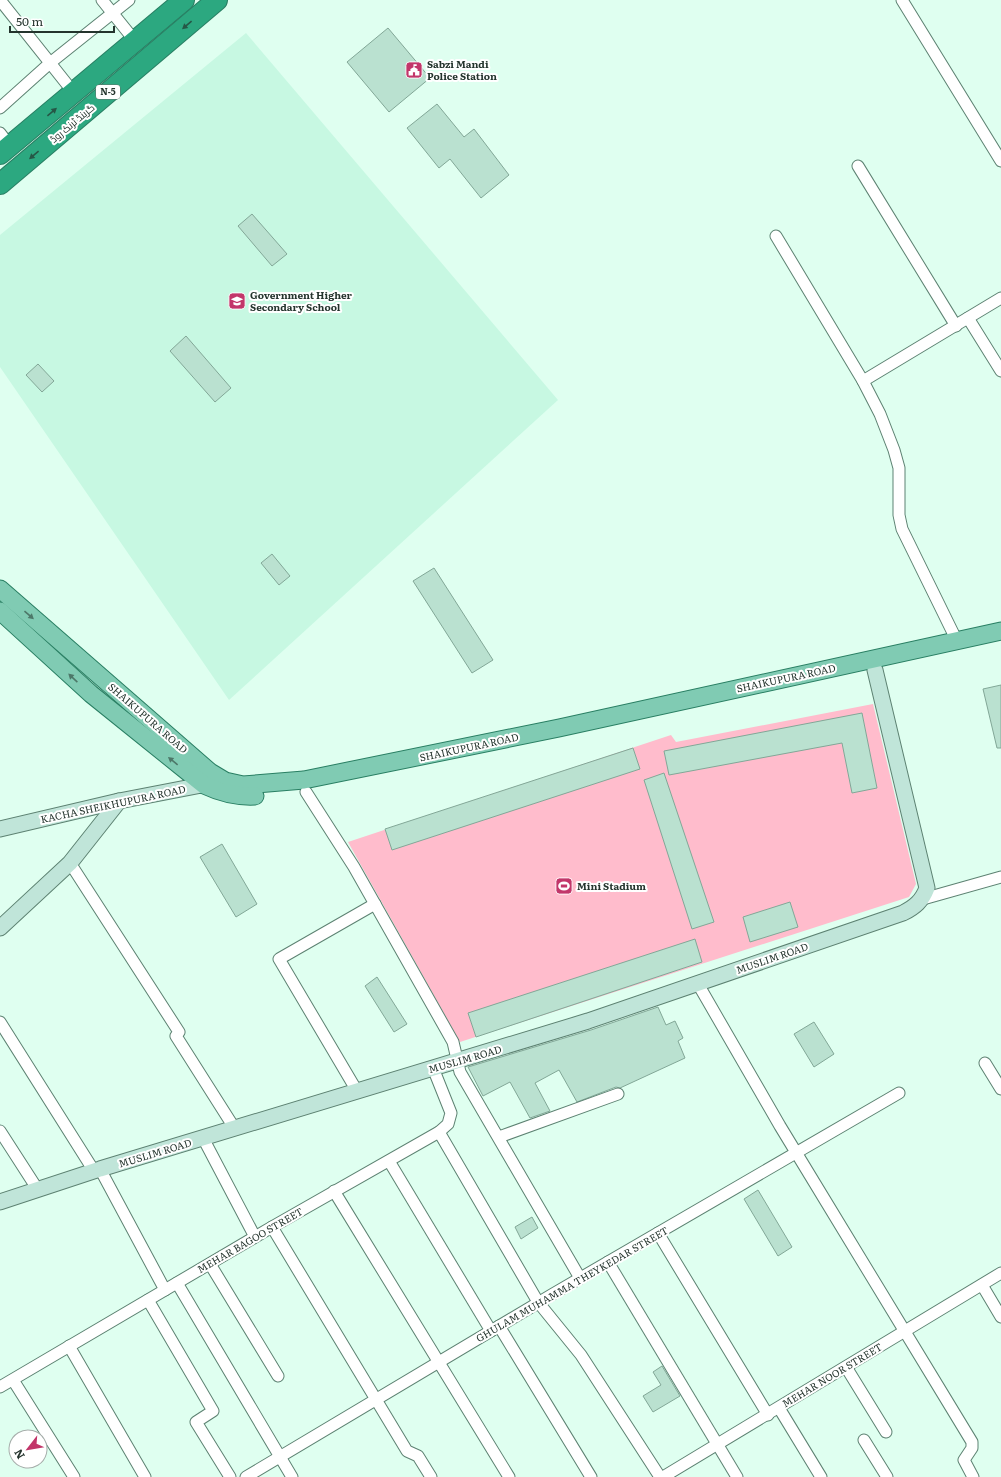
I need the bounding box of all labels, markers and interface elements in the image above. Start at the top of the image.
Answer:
scale bar [10,8,114,34]
text: 50 m [16,12,43,30]
one-way arrow [182,21,192,30]
place label: Sabzi Mandi Police Station [427,56,497,83]
public building icon: Sabzi Mandi Police Station [404,60,424,80]
road number: N-5 [96,85,120,99]
street label: گرینڈ ٹرنک روڈ [46,99,97,146]
one-way arrow [46,107,57,116]
one-way arrow [29,150,40,159]
place label: Government Higher Secondary School [250,287,353,314]
school or university icon: Government Higher Secondary School [227,291,247,311]
one-way arrow [24,610,34,620]
street label: SHAIKUPURA ROAD [735,660,837,695]
one-way arrow [68,673,78,683]
street label: SHAIKUPURA ROAD [105,679,192,757]
street label: SHAIKUPURA ROAD [418,729,520,764]
one-way arrow [168,756,179,765]
street label: KACHA SHEIKHUPURA ROAD [39,781,187,826]
sports icon: Mini Stadium [554,876,574,896]
place label: Mini Stadium [577,878,646,893]
street label: MUSLIM ROAD [734,938,810,977]
street label: MUSLIM ROAD [427,1041,504,1076]
street label: MUSLIM ROAD [117,1134,193,1171]
street label: MEHAR BAGOO STREET [194,1203,305,1276]
street label: GHULAM MUHAMMA THEYKEDAR STREET [473,1222,671,1345]
street label: MEHAR NOOR STREET [779,1339,885,1410]
north arrow [8,1429,48,1469]
text: N [9,1447,28,1463]

